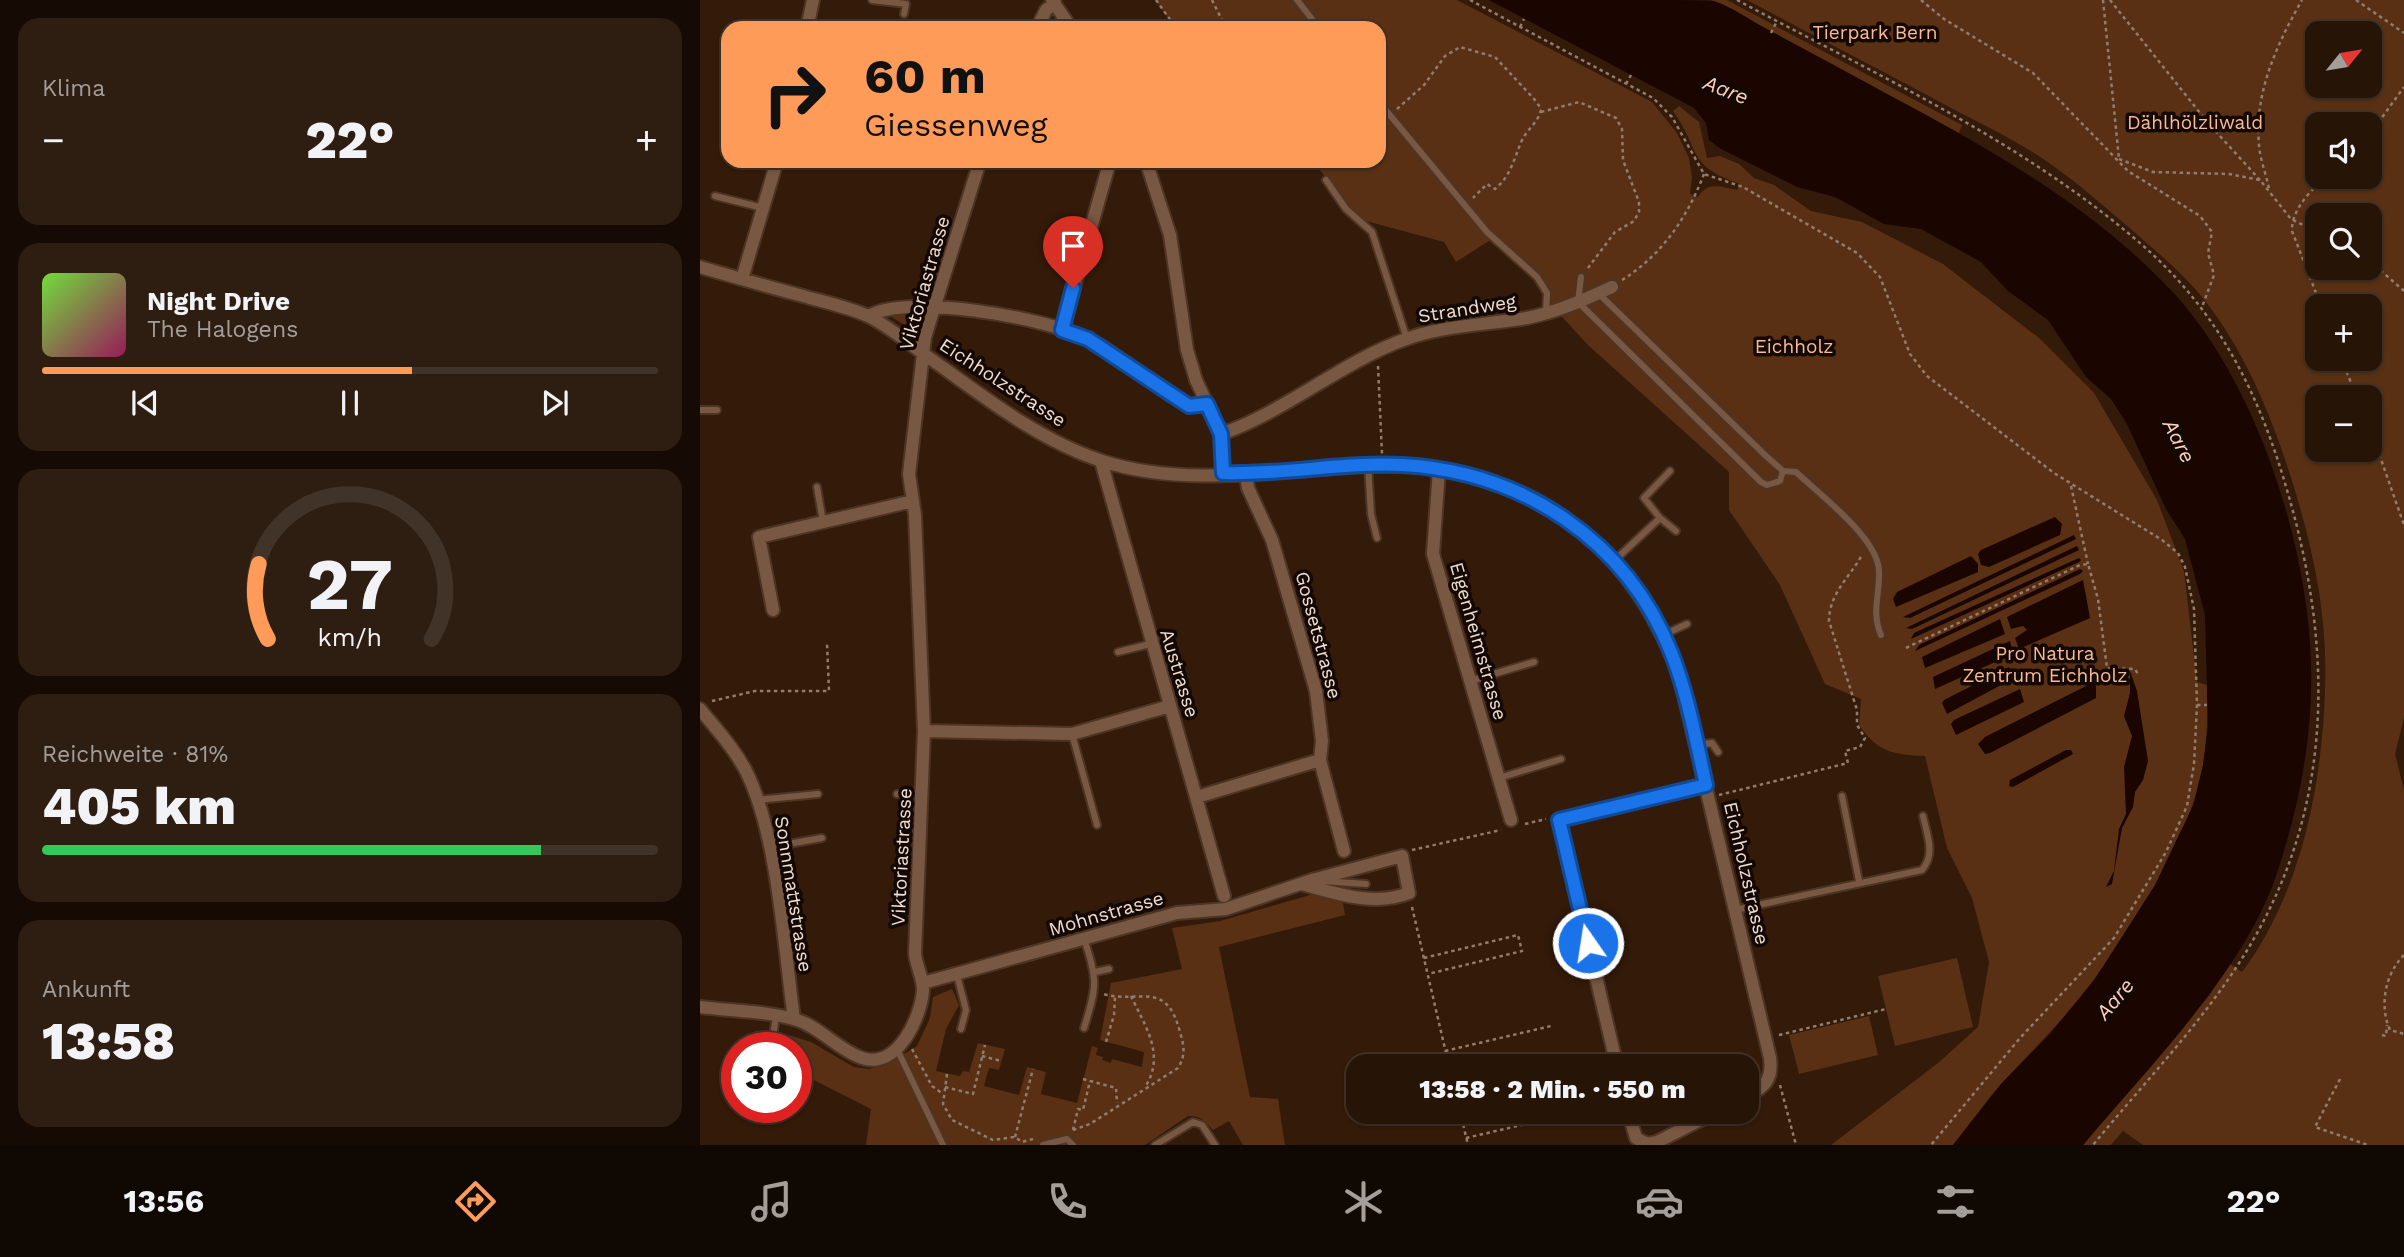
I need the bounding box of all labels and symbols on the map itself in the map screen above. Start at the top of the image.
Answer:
park label: Tierpark Bern [1812,21,1938,44]
north arrow [2305,21,2382,98]
water label: Aare [1699,69,1752,109]
park label: Dählhölzliwald [2127,111,2263,134]
street label: Viktoriastrasse [894,214,955,353]
pin [1043,216,1103,288]
street label: Strandweg [1417,289,1518,328]
street label: Eichholzstrasse [935,333,1070,432]
park label: Eichholz [1755,335,1833,358]
water label: Aare [2157,414,2201,467]
street label: Eigenheimstrasse [1445,560,1512,723]
street label: Gossetstrasse [1290,569,1347,701]
street label: Austrasse [1155,626,1204,720]
park label: Pro Natura Zentrum Eichholz [1963,642,2127,687]
street label: Viktoriastrasse [886,787,917,927]
street label: Eichholzstrasse [1719,799,1774,947]
street label: Sonnmattstrasse [770,814,817,974]
street label: Mohnstrasse [1046,886,1166,941]
position arrow [1551,906,1625,980]
water label: Aare [2090,973,2139,1025]
speed limit sign: 30 [721,1032,812,1123]

